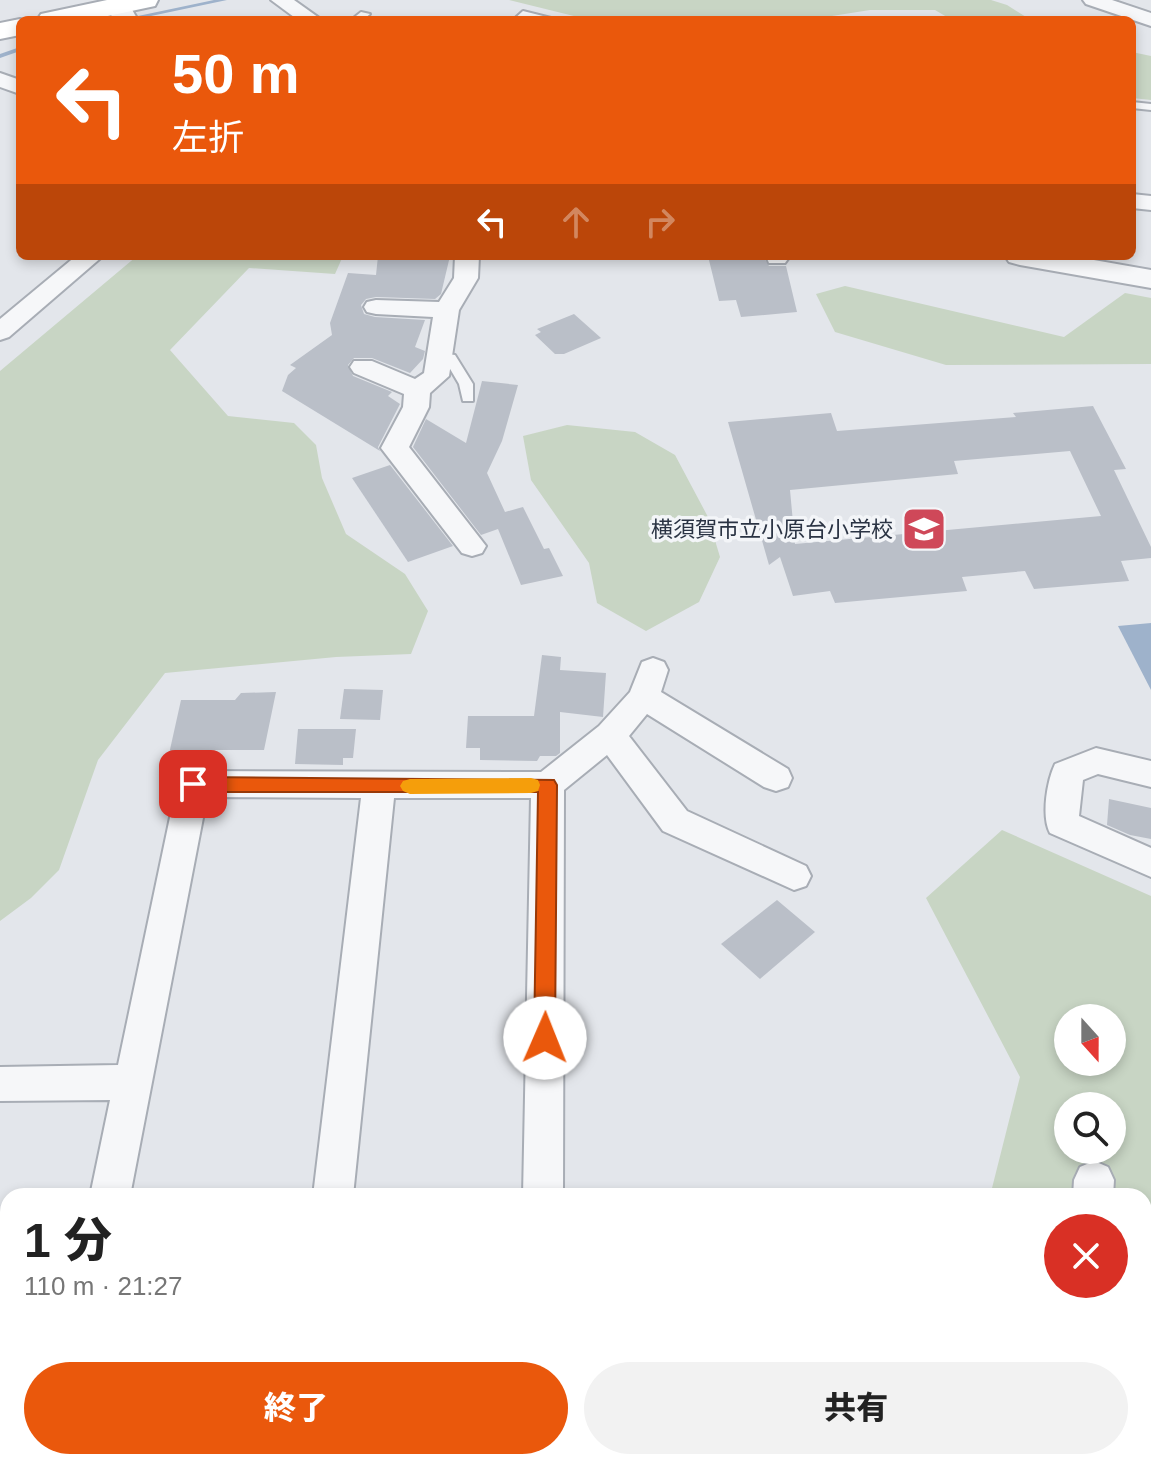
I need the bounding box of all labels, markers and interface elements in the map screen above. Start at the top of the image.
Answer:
text: 50 m [172,42,300,105]
icon: left [40,48,144,152]
text: 左折 [172,117,244,158]
icon: left [470,200,514,244]
icon: ahead [554,200,598,244]
icon: right [638,200,682,244]
school or university icon: 横須賀市立小原台小学校 [900,505,948,553]
place label: 横須賀市立小原台小学校 [651,517,893,542]
pin [159,750,227,818]
icon: arrive [171,762,215,806]
position arrow [503,996,587,1080]
north arrow [1054,1004,1126,1076]
map controls [1054,1004,1126,1164]
button: search [1054,1092,1126,1164]
text: 1 分 [24,1214,112,1267]
button: close [1044,1214,1128,1298]
text: 110 m · 21:27 [24,1271,183,1301]
button: 終了 [24,1362,568,1454]
button: 共有 [584,1362,1128,1454]

